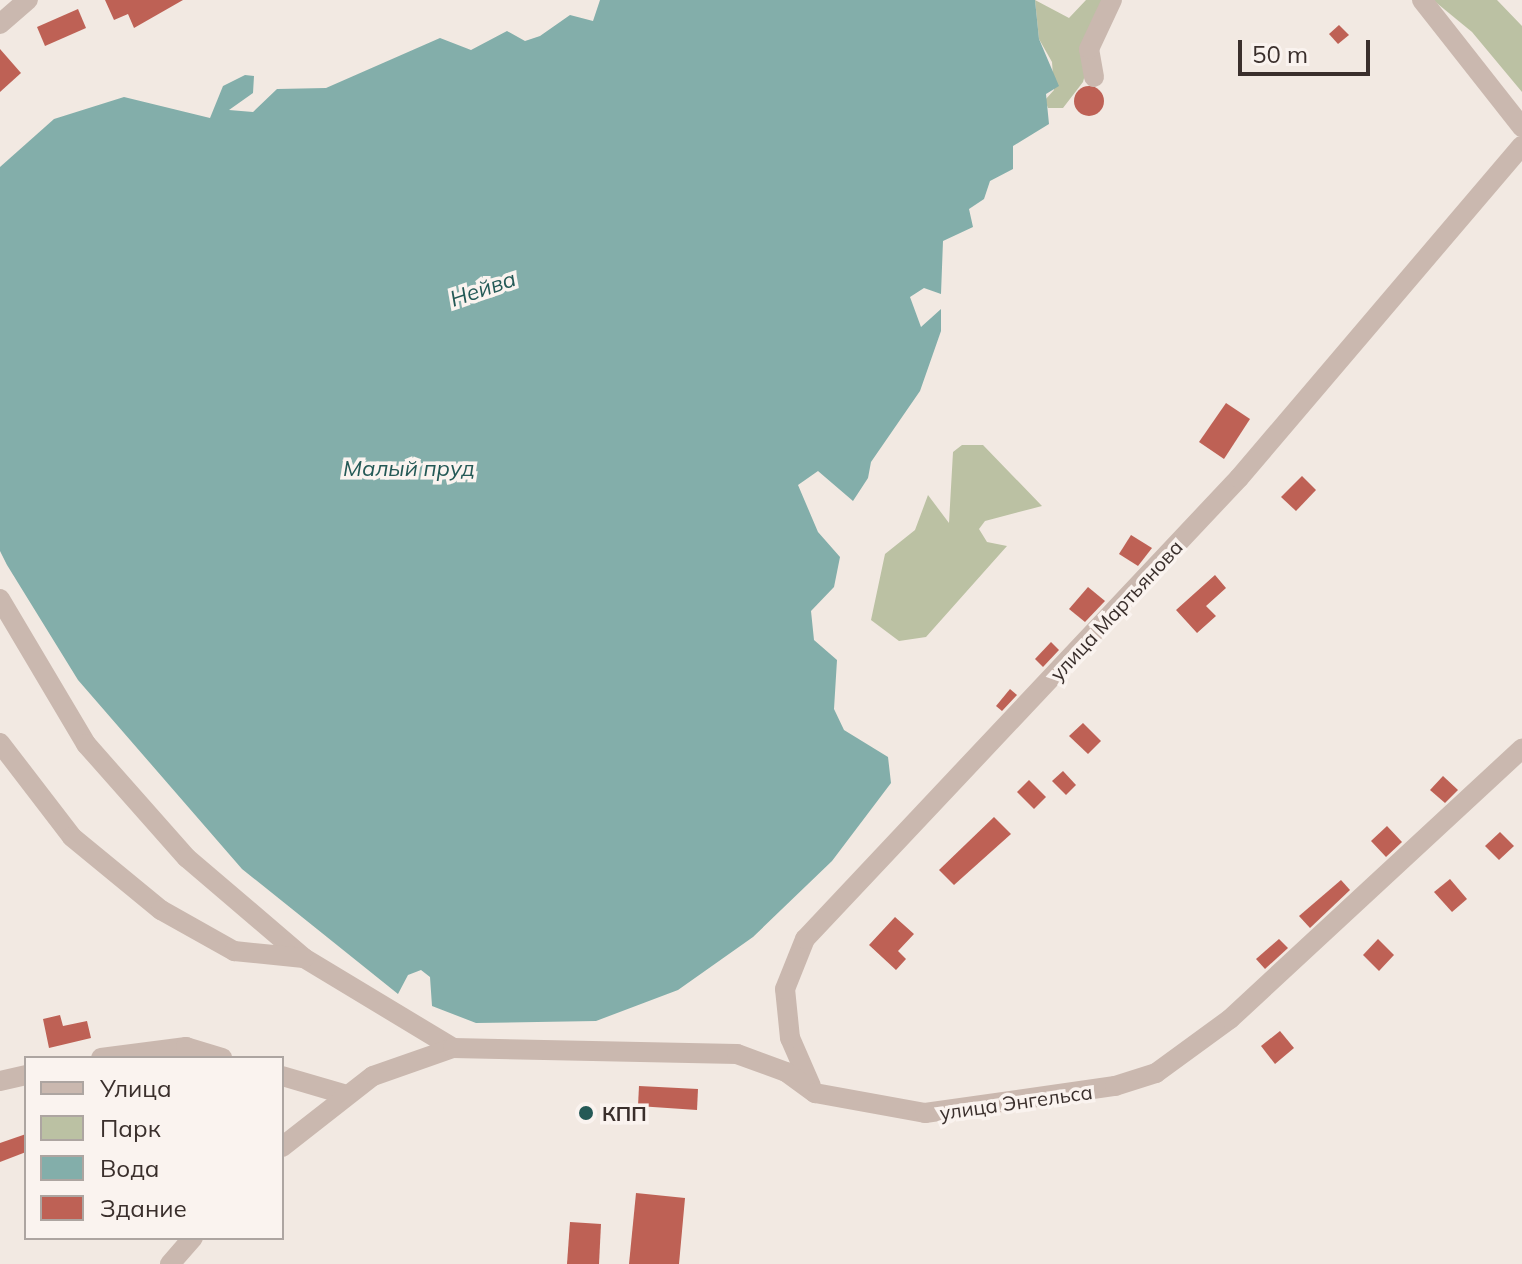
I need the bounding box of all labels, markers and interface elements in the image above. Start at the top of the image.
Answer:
scale bar [1242,24,1374,74]
text: 50 m [1252,39,1308,69]
water label: Нейва [447,265,519,313]
water label: Малый пруд [343,456,475,482]
street label: улица Мартьянова [1045,535,1187,685]
legend [24,1056,284,1240]
text: Улица [100,1073,172,1103]
street label: улица Энгельса [938,1079,1094,1125]
place label: КПП [602,1101,647,1125]
marker: КПП [577,1104,595,1122]
text: Парк [100,1113,161,1143]
text: Вода [100,1153,160,1183]
text: Здание [100,1193,187,1223]

